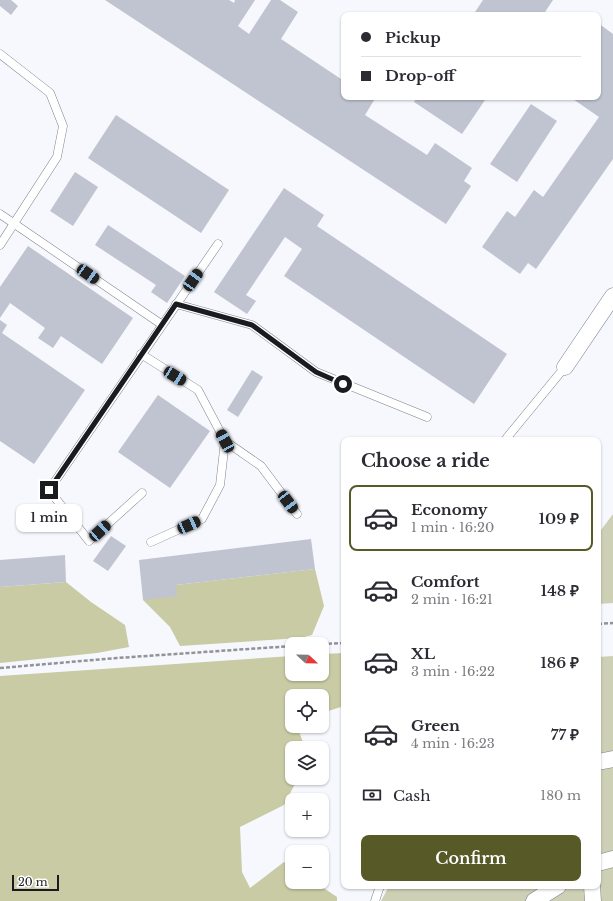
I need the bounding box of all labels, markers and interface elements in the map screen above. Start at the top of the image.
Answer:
text: Pickup [385,28,441,47]
text: Drop-off [385,66,455,85]
car [75,262,101,286]
car [181,267,205,293]
car [162,365,188,387]
route start [334,375,352,393]
car [214,428,236,454]
text: Choose a ride [361,450,490,472]
route end [40,481,58,499]
car [276,489,300,515]
icon: car [363,500,399,536]
text: Economy [411,500,488,519]
callout: 1 min [16,504,82,532]
text: 1 min [30,509,68,526]
text: 109 ₽ [538,509,579,528]
car [176,515,202,535]
car [87,519,113,543]
text: 1 min · 16:20 [411,519,494,536]
icon: car [363,572,399,608]
text: Comfort [411,572,479,591]
text: 148 ₽ [541,581,579,600]
text: 2 min · 16:21 [411,591,493,608]
north arrow [285,637,329,681]
map controls [285,637,329,889]
icon: car [363,644,399,680]
text: XL [411,644,435,663]
text: 186 ₽ [540,653,579,672]
text: 3 min · 16:22 [411,663,495,680]
button: locate [285,689,329,733]
icon: car [363,716,399,752]
text: Green [411,716,460,735]
text: 77 ₽ [551,725,579,744]
text: 4 min · 16:23 [411,735,495,752]
button: layers [285,741,329,785]
icon: cash [361,784,383,806]
text: Cash [393,786,430,805]
text: 180 m [540,787,581,804]
button: + [285,793,329,837]
button: Confirm [361,835,581,881]
button: − [285,845,329,889]
scale bar [12,873,59,892]
text: 20 m [18,875,48,889]

